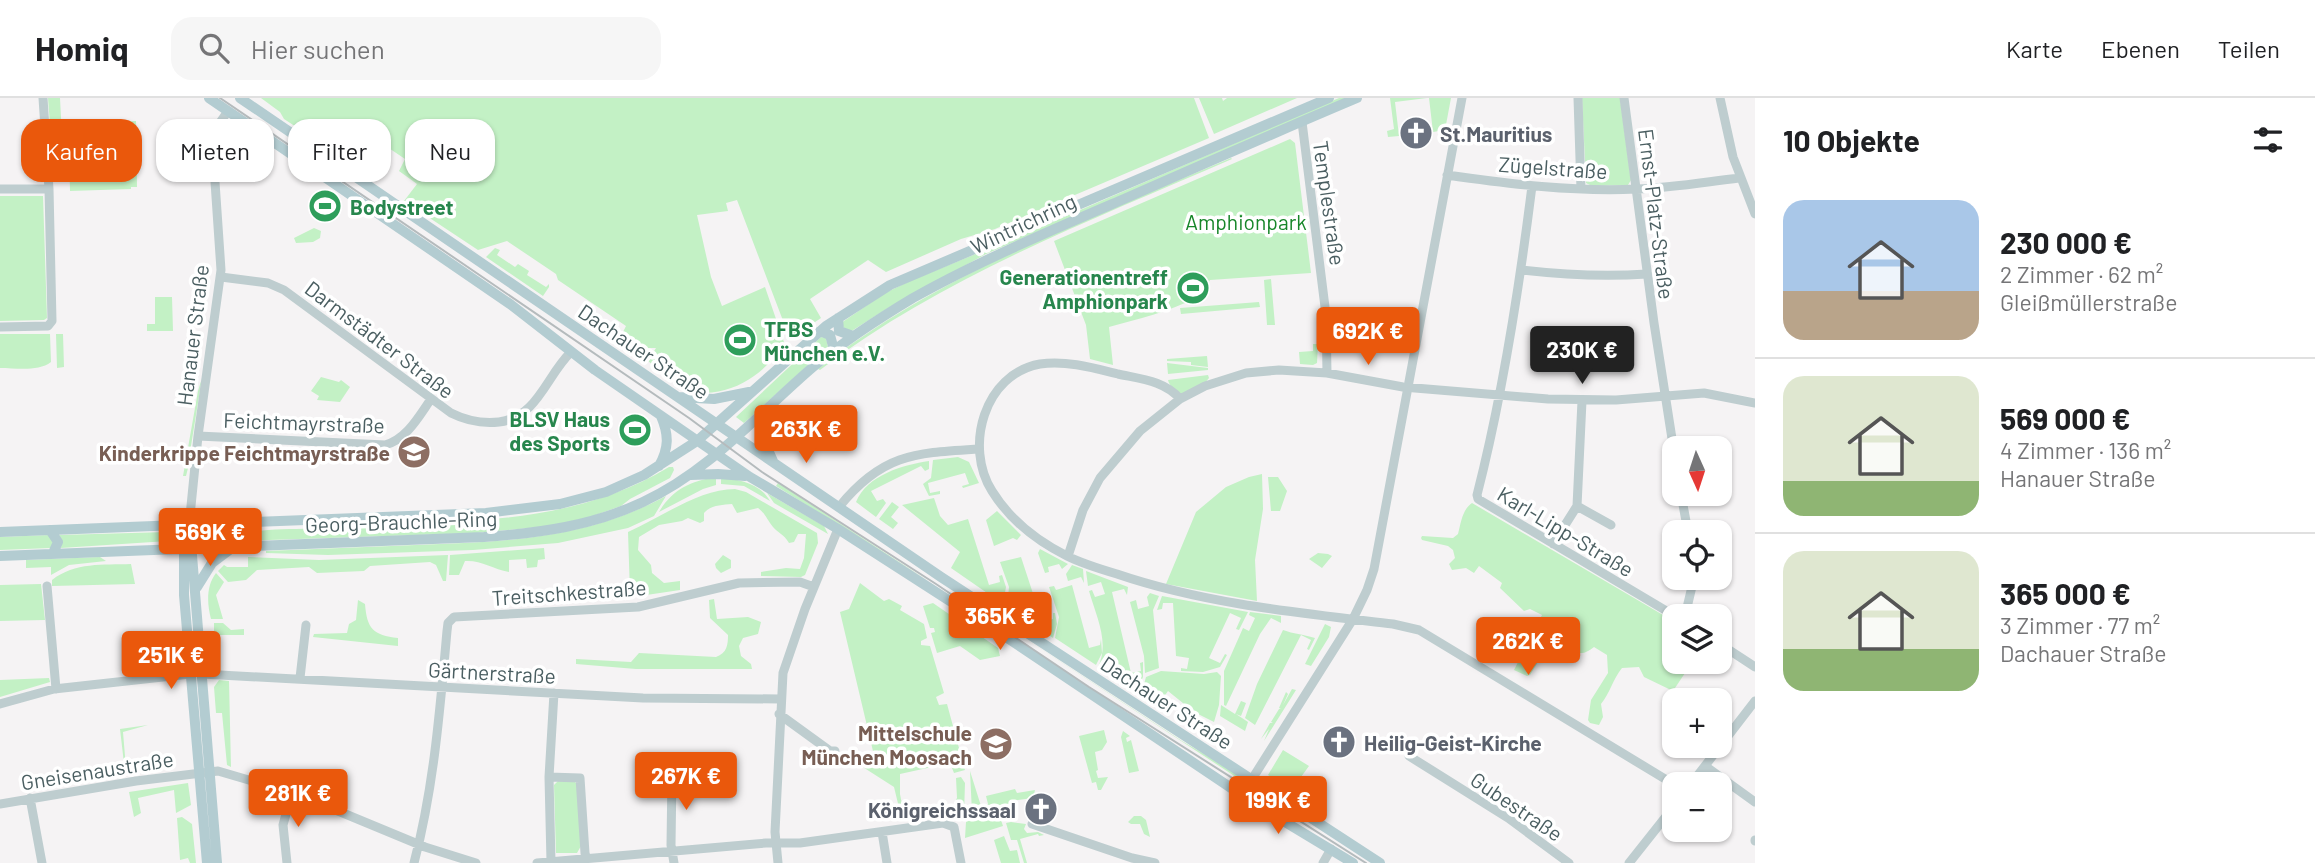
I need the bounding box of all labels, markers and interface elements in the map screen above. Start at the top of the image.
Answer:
search box [171,17,661,80]
text: Homiq [35,28,129,68]
icon: search [195,29,233,67]
text: Hier suchen [251,33,385,64]
text: Karte [2006,34,2063,63]
text: Ebenen [2101,34,2180,63]
text: Teilen [2218,34,2280,63]
church icon: St.Mauritius [1397,114,1435,152]
chip: Kaufen [21,119,142,182]
chip: Mieten [156,119,274,182]
chip: Filter [288,119,391,182]
chip: Neu [405,119,495,182]
place label: St.Mauritius [1440,121,1552,146]
icon: filters [2249,121,2287,159]
text: 10 Objekte [1783,122,1920,158]
street label: Ernst-Platz-Straße [1634,127,1680,301]
street label: Templestraße [1309,139,1351,267]
street label: Zügelstraße [1498,151,1608,183]
sports icon: Bodystreet [306,187,344,225]
street label: Wintrichring [966,188,1080,258]
place label: Bodystreet [350,194,453,219]
park label: Amphionpark [1185,209,1307,234]
text: 230 000 € [2000,224,2132,260]
icon: home [1839,228,1923,312]
text: 2 Zimmer · 62 m² [2000,260,2163,288]
street label: Hanauer Straße [171,263,213,407]
place label: Generationentreff Amphionpark [999,264,1168,313]
sports icon: Generationentreff Amphionpark [1174,269,1212,307]
street label: Darmstädter Straße [301,275,459,403]
text: Gleißmüllerstraße [2000,288,2177,316]
street label: Dachauer Straße [574,298,714,404]
pin: 692K € [1311,308,1425,367]
place label: TFBS München e.V. [764,316,885,365]
text: 692K € [1332,316,1404,344]
sports icon: TFBS München e.V. [721,321,759,359]
pin: 230K € [1525,327,1639,386]
text: 230K € [1546,335,1618,363]
text: 569 000 € [2000,400,2131,436]
icon: home [1839,404,1923,488]
place label: BLSV Haus des Sports [509,406,610,455]
pin: 263K € [749,406,863,465]
street label: Feichtmayrstraße [223,407,385,437]
sports icon: BLSV Haus des Sports [616,411,654,449]
text: 263K € [770,414,842,442]
school or university icon: Kinderkrippe Feichtmayrstraße [395,433,433,471]
north arrow [1662,436,1732,506]
map controls [1662,436,1732,842]
text: 4 Zimmer · 136 m² [2000,436,2171,464]
place label: Kinderkrippe Feichtmayrstraße [99,440,390,465]
text: Hanauer Straße [2000,464,2155,492]
street label: Karl-Lipp-Straße [1494,481,1638,581]
street label: Georg-Brauchle-Ring [304,505,498,537]
pin: 569K € [153,508,267,568]
text: 569K € [175,517,245,545]
button: locate [1662,520,1732,590]
street label: Treitschkestraße [491,574,647,610]
text: 365 000 € [2000,575,2131,611]
icon: home [1839,579,1923,663]
pin: 365K € [943,592,1057,652]
text: 365K € [965,601,1035,629]
button: layers [1662,604,1732,674]
text: 3 Zimmer · 77 m² [2000,611,2160,639]
pin: 262K € [1471,618,1585,677]
text: 262K € [1492,626,1564,654]
pin: 251K € [114,632,228,691]
text: Dachauer Straße [2000,639,2166,667]
text: 251K € [138,640,204,668]
street label: Dachauer Straße [1096,650,1238,754]
street label: Gärtnerstraße [427,656,557,688]
button: + [1662,688,1732,758]
place label: Mittelschule München Moosach [801,720,972,769]
church icon: Heilig-Geist-Kirche [1320,723,1358,761]
school or university icon: Mittelschule München Moosach [977,725,1015,763]
place label: Heilig-Geist-Kirche [1364,730,1542,755]
street label: Gneisenaustraße [19,746,175,794]
pin: 267K € [629,752,743,812]
text: 267K € [651,761,721,789]
street label: Gubestraße [1466,766,1568,846]
pin: 281K € [241,770,355,829]
button: − [1662,772,1732,842]
pin: 199K € [1221,776,1335,836]
text: 281K € [265,778,331,806]
text: 199K € [1245,785,1311,813]
church icon: Königreichssaal [1022,790,1060,828]
place label: Königreichssaal [868,797,1016,822]

